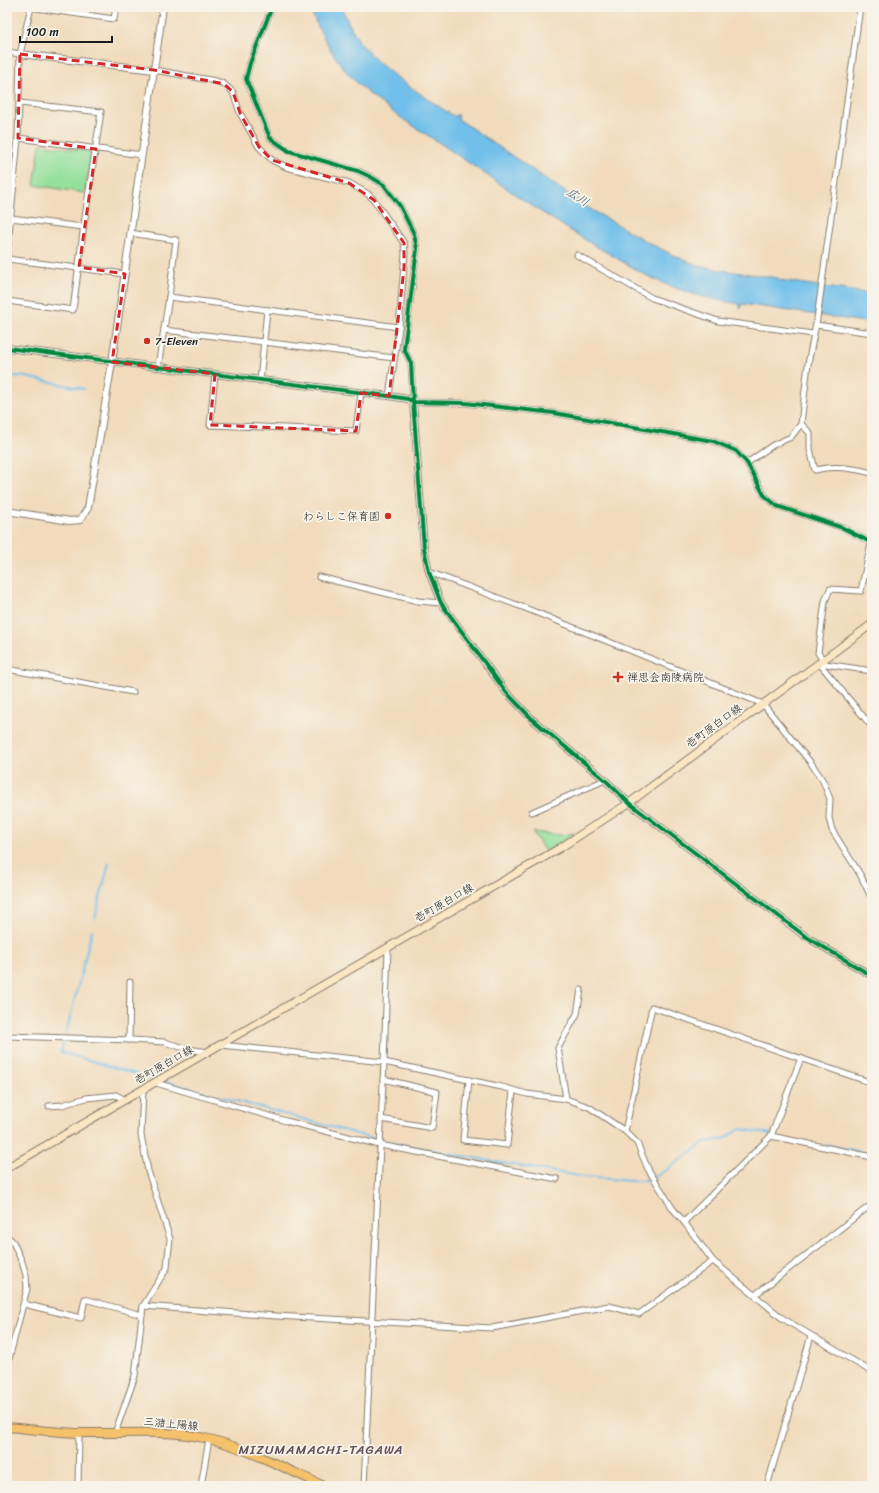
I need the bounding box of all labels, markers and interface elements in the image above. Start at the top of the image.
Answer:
scale bar [20,18,112,44]
text: 100 m [26,21,59,43]
water label: 広川 [562,181,594,213]
place label: 7-Eleven [155,332,198,351]
marker: 7-Eleven [142,336,152,346]
place label: わらしこ保育園 [303,507,380,526]
marker: わらしこ保育園 [383,511,393,521]
place label: 禅思会南陵病院 [627,668,704,687]
marker: 禅思会南陵病院 [612,671,624,683]
street label: 壱町原白口線 [682,699,746,753]
street label: 壱町原白口線 [411,878,477,928]
street label: 壱町原白口線 [131,1040,197,1090]
street label: 三潴上陽線 [143,1412,199,1436]
district label: MIZUMAMACHI-TAGAWA [238,1438,404,1461]

